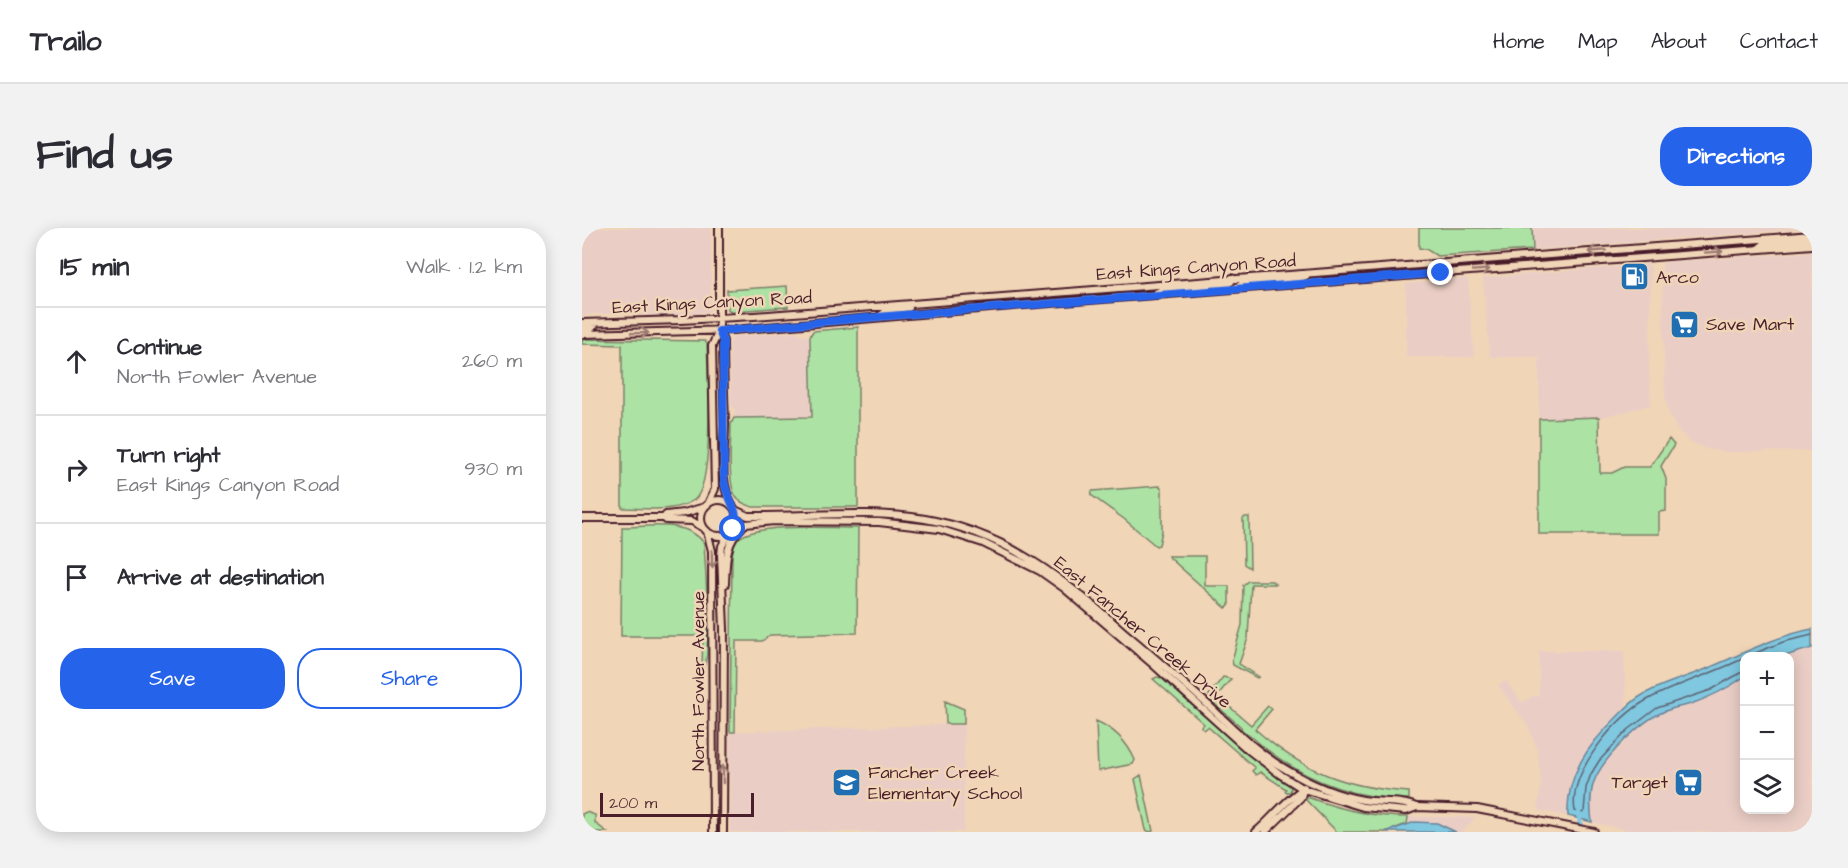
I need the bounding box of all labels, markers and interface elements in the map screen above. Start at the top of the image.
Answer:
text: Trailo [30,22,102,61]
text: Home [1493,27,1545,56]
text: Map [1578,27,1618,56]
text: About [1651,27,1707,56]
text: Contact [1740,27,1818,56]
text: Find us [36,127,173,185]
button: Directions [1660,127,1812,186]
one-way arrow [1587,246,1607,257]
one-way arrow [1704,246,1724,257]
street label: East Kings Canyon Road [1095,248,1297,288]
text: 15 min [60,249,129,285]
text: Walk · 1.2 km [406,253,522,281]
route end [1427,259,1453,285]
fuel station icon: Arco [1619,261,1651,293]
one-way arrow [1471,264,1491,275]
place label: Arco [1656,265,1699,290]
street label: East Kings Canyon Road [612,285,813,321]
supermarket icon: Save Mart [1669,308,1701,340]
place label: Save Mart [1706,312,1795,337]
one-way arrow [630,327,650,339]
text: Continue [117,332,202,363]
icon: ahead [60,345,93,378]
text: 260 m [462,347,522,375]
text: North Fowler Avenue [117,363,317,391]
text: Turn right [117,440,220,471]
icon: right [60,453,93,486]
text: 930 m [464,455,522,483]
text: East Kings Canyon Road [117,471,339,499]
route start [719,515,745,541]
one-way arrow [706,549,718,569]
street label: East Fancher Creek Drive [1048,551,1237,714]
icon: arrive [60,561,93,594]
text: Arrive at destination [117,562,324,593]
street label: North Fowler Avenue [686,591,711,771]
button: Save [60,648,285,709]
button: Share [297,648,522,709]
map controls [1740,652,1794,814]
button: + [1740,652,1794,706]
button: − [1740,706,1794,760]
place label: Fancher Creek Elementary School [868,760,1023,807]
button: layers [1740,760,1794,814]
one-way arrow [717,764,728,784]
school or university icon: Fancher Creek Elementary School [831,766,863,798]
supermarket icon: Target [1673,766,1705,798]
place label: Target [1611,770,1669,796]
scale bar [600,790,754,818]
text: 200 m [609,792,657,814]

